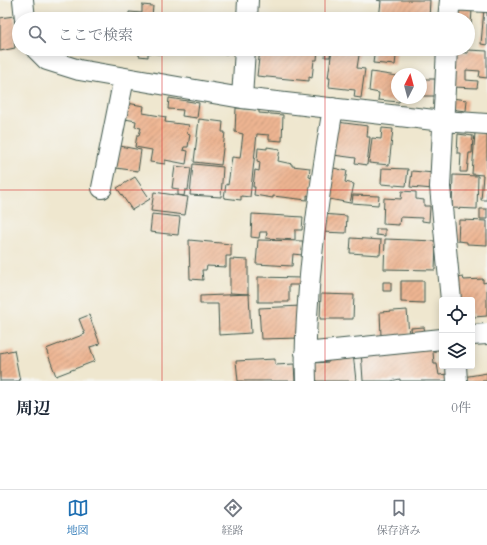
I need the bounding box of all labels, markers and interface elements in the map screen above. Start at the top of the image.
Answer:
search box [12,12,475,56]
icon: search [26,23,48,45]
text: ここで検索 [58,25,133,45]
north arrow [391,68,427,104]
map controls [439,297,475,369]
button: locate [439,297,475,333]
button: layers [439,333,475,369]
text: 周辺 [16,397,50,420]
text: 0件 [451,399,471,417]
tab: 地図 [67,497,89,538]
tab: 経路 [222,497,244,538]
tab: 保存済み [377,497,421,538]

